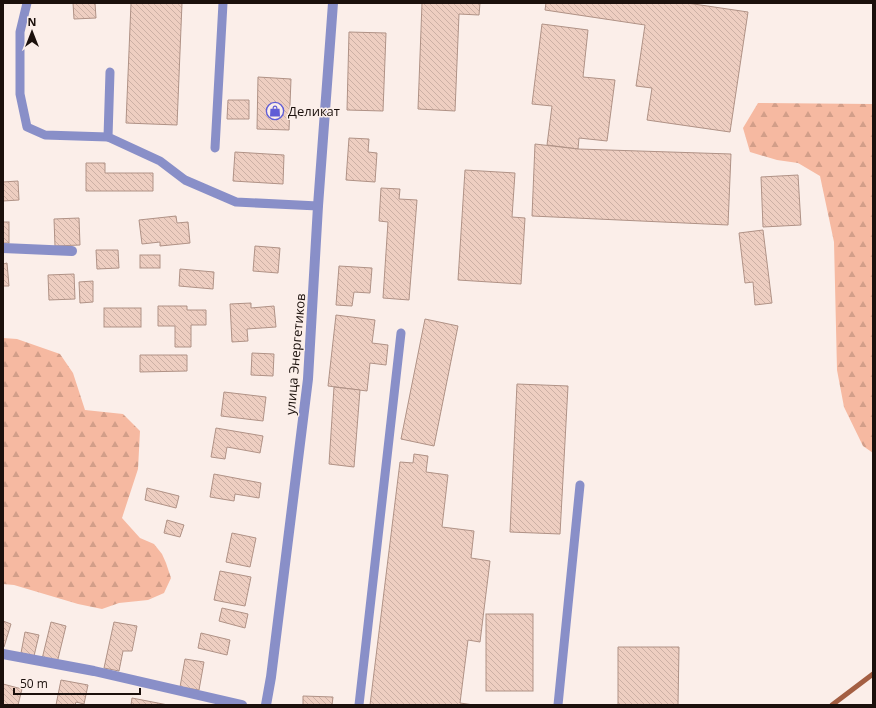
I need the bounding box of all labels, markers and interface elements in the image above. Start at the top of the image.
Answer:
north arrow [12,12,52,52]
text: N [28,14,36,29]
shop icon: Деликат [265,101,285,121]
place label: Деликат [288,102,340,120]
street label: улица Энергетиков [281,292,309,416]
scale bar [14,670,140,696]
text: 50 m [20,675,48,692]

